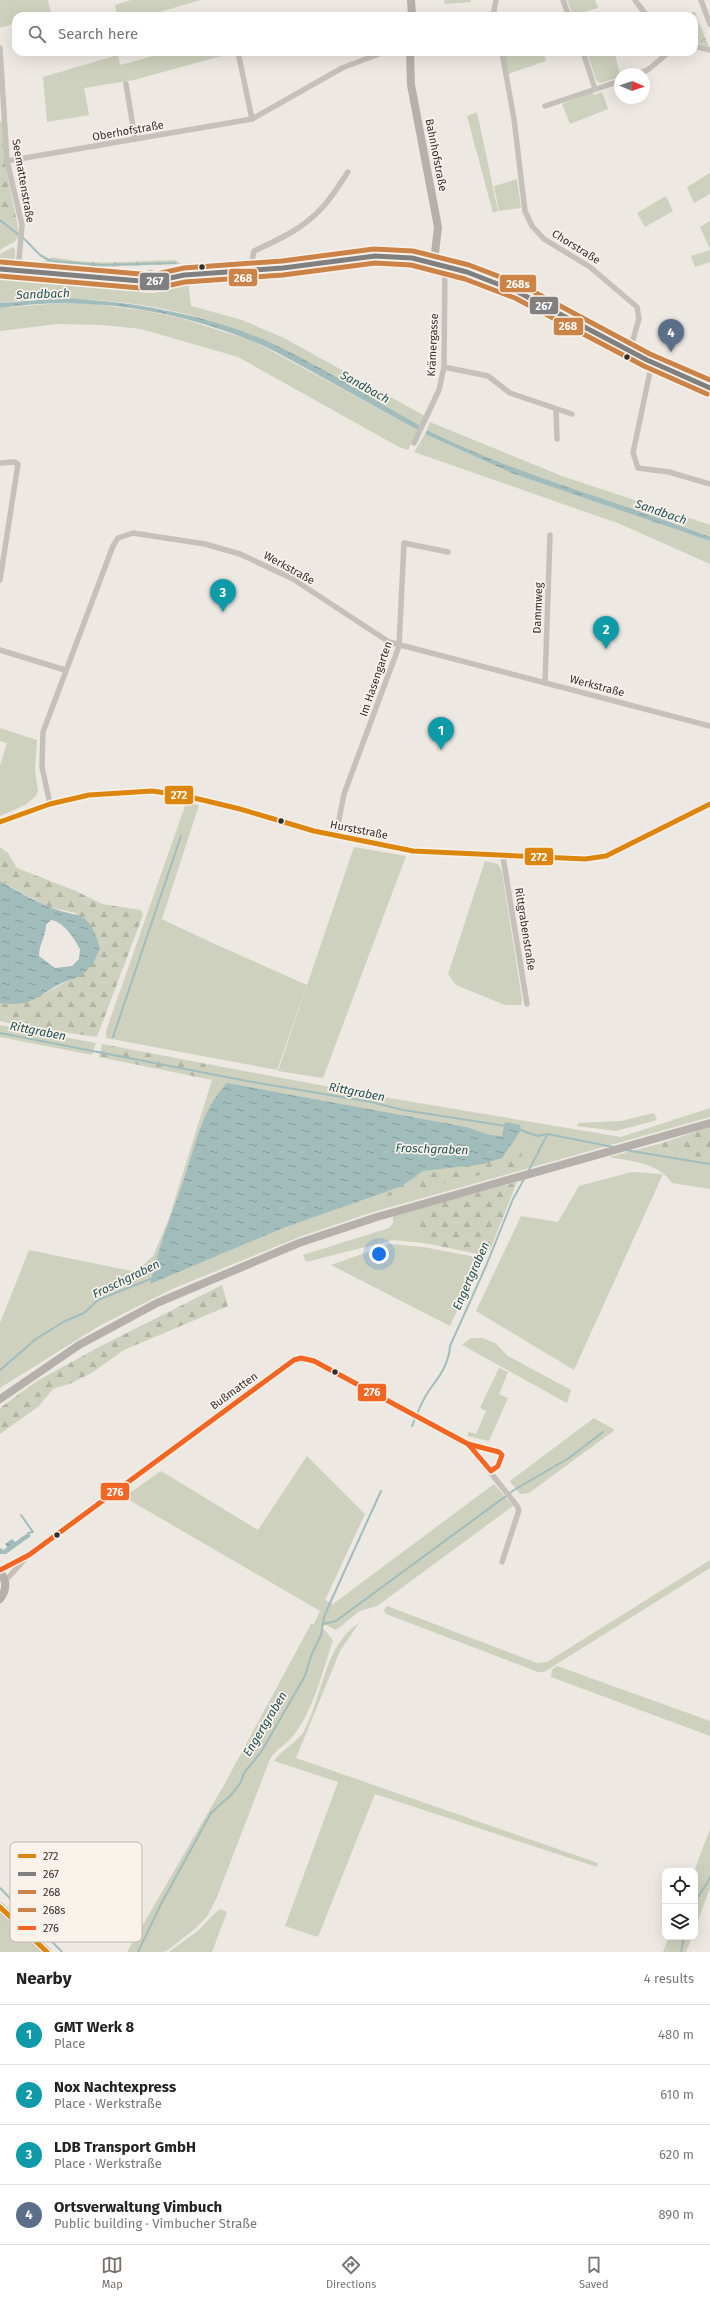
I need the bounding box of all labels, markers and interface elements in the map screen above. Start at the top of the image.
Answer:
search box [12,12,698,56]
icon: search [26,23,48,45]
text: Search here [58,25,138,43]
north arrow [614,68,650,104]
street label: Oberhofstraße [91,118,165,144]
street label: Bahnhofstraße [423,118,449,192]
street label: Seemattenstraße [9,138,37,224]
street label: Chorstraße [549,227,603,267]
unlabelled marker [197,262,207,272]
line badge: 268 [228,268,258,287]
line badge: 267 [139,272,170,291]
text: 268 [234,272,253,285]
line badge: 268s [499,274,537,293]
text: 267 [147,275,163,288]
text: 268s [506,278,530,291]
water label: Sandbach [15,286,70,302]
line badge: 267 [529,296,559,315]
text: 267 [536,300,552,313]
street label: Krämergasse [425,313,441,377]
line badge: 268 [553,317,584,336]
pin: 4 [658,319,684,352]
text: 268 [559,320,578,333]
unlabelled marker [622,352,632,362]
water label: Sandbach [337,367,392,406]
water label: Sandbach [632,496,689,527]
street label: Werkstraße [261,549,317,587]
pin: 3 [210,579,236,612]
street label: Dammweg [531,582,545,634]
pin: 2 [593,616,619,649]
street label: Im Hasengarten [357,640,395,718]
street label: Werkstraße [568,672,626,700]
pin: 1 [428,717,454,750]
line badge: 272 [164,785,194,805]
text: 272 [171,789,187,802]
unlabelled marker [276,816,286,826]
street label: Hurststraße [329,818,389,842]
line badge: 272 [524,847,554,866]
text: 272 [531,851,547,864]
street label: Rittgrabenstraße [512,887,538,971]
water label: Rittgraben [9,1019,67,1043]
water label: Rittgraben [328,1080,386,1104]
water label: Froschgraben [395,1141,469,1157]
water label: Engertgraben [450,1240,492,1312]
your location [369,1244,389,1264]
water label: Froschgraben [90,1257,162,1301]
unlabelled marker [330,1367,340,1377]
street label: Bußmatten [208,1370,260,1412]
line badge: 276 [357,1383,387,1402]
text: 276 [364,1386,380,1399]
line badge: 276 [100,1482,130,1501]
text: 276 [107,1486,123,1499]
unlabelled marker [52,1530,62,1540]
water label: Engertgraben [240,1689,290,1759]
legend [10,1842,142,1942]
text: 272 [43,1850,59,1863]
text: 267 [43,1868,59,1881]
map controls [662,1868,698,1940]
button: locate [662,1868,698,1904]
text: 268 [43,1886,60,1899]
text: 268s [43,1904,66,1917]
button: layers [662,1904,698,1940]
text: 276 [43,1922,59,1935]
text: Nearby [16,1968,71,1989]
text: 4 results [644,1971,694,1986]
text: GMT Werk 8 [54,2018,134,2036]
text: 1 [26,2027,32,2042]
text: 480 m [658,2027,694,2042]
text: Place [54,2036,85,2051]
text: Nox Nachtexpress [54,2078,176,2096]
text: 2 [26,2087,32,2102]
text: 610 m [660,2087,694,2102]
text: Place · Werkstraße [54,2096,162,2111]
text: LDB Transport GmbH [54,2138,196,2156]
text: 3 [26,2147,32,2162]
text: 620 m [659,2147,694,2162]
text: Place · Werkstraße [54,2156,162,2171]
text: Ortsverwaltung Vimbuch [54,2198,222,2216]
text: 4 [25,2207,33,2222]
text: 890 m [658,2207,694,2222]
text: Public building · Vimbucher Straße [54,2216,257,2231]
tab: Map [101,2254,123,2291]
tab: Directions [326,2254,376,2291]
tab: Saved [579,2254,609,2291]

